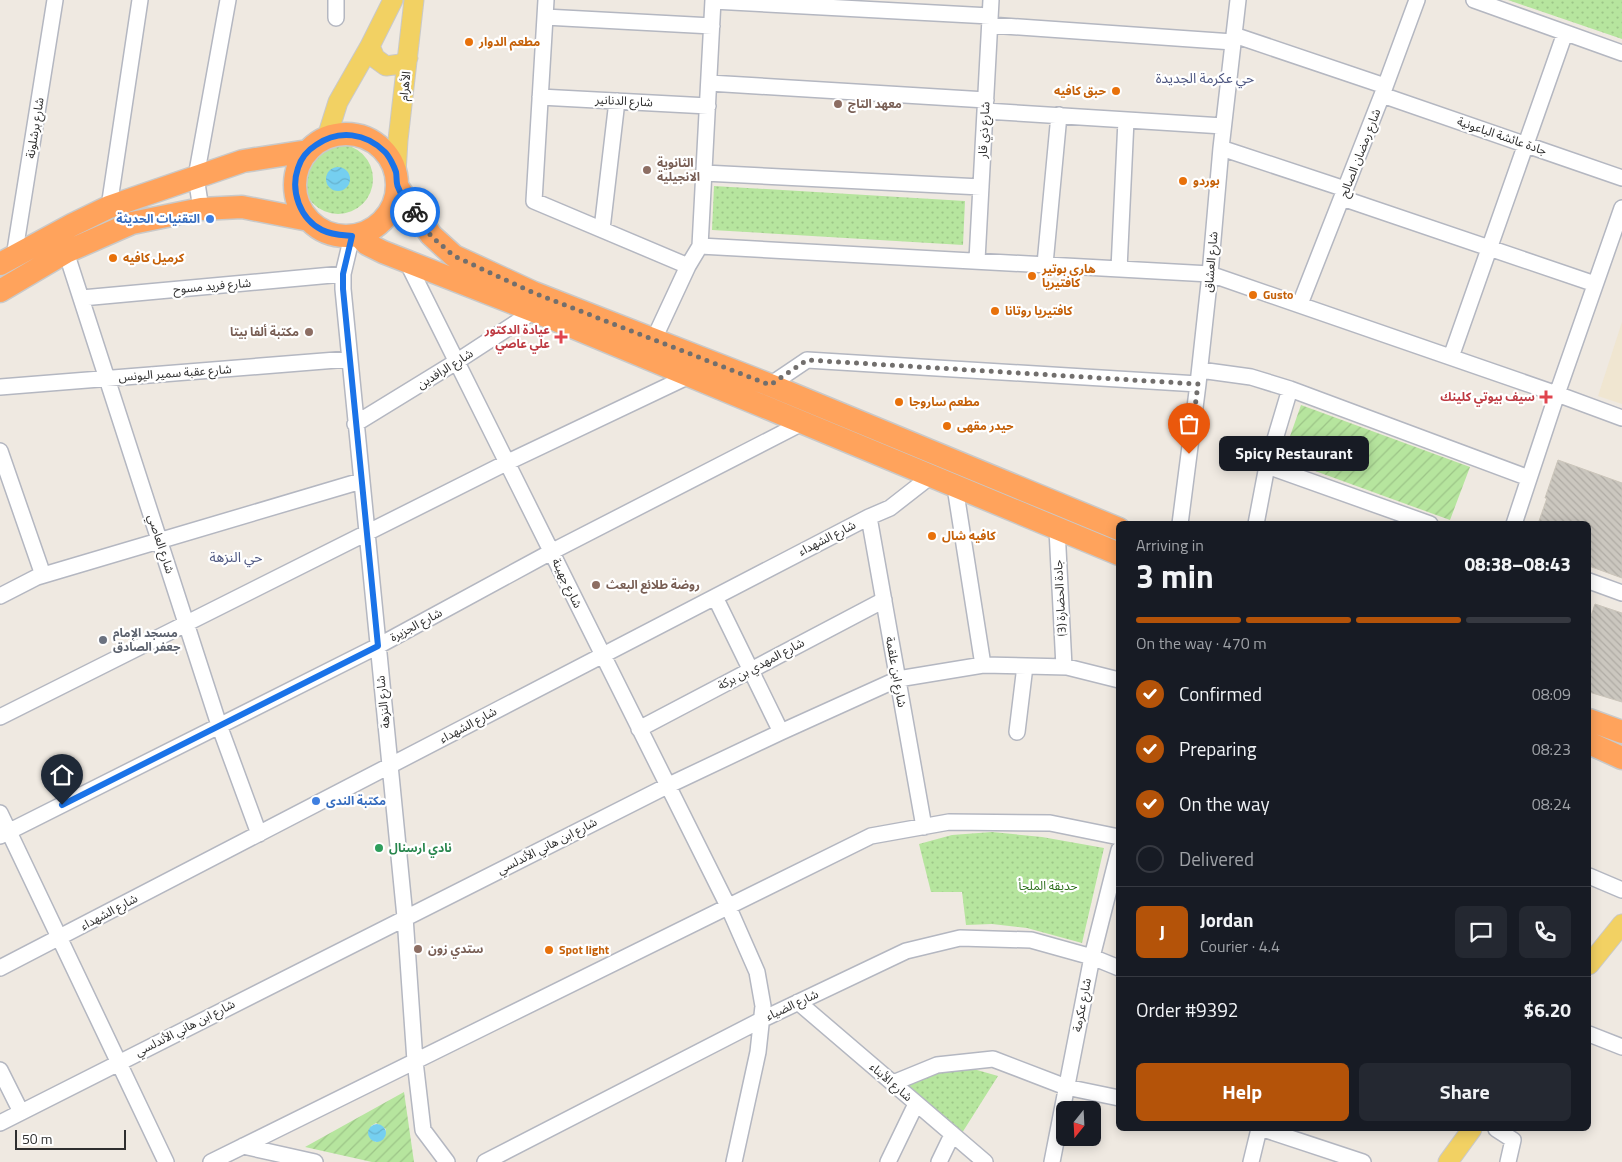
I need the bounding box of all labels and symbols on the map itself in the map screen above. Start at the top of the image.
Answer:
place label: مطعم الدوار [478,32,540,51]
marker: مطعم الدوار [463,36,475,48]
district label: حي عكرمة الجديدة [1156,67,1254,89]
street label: الأهرام [393,70,416,102]
place label: حبق كافيه [1054,81,1106,100]
marker: حبق كافيه [1110,85,1122,97]
street label: شارع الدنانير [594,89,653,111]
place label: معهد التاج [848,94,902,113]
street label: شارع برشلونة [20,96,49,160]
marker: معهد التاج [832,98,844,110]
street label: شارع ذي قار [972,101,995,160]
street label: شارع رمضان الصالح [1334,106,1385,200]
street label: جادة عائشة الباعونية [1455,111,1550,160]
place label: الثانوية الانجيلية [657,153,700,186]
marker: الثانوية الانجيلية [641,164,653,176]
place label: بوردو [1193,171,1220,190]
marker: بوردو [1177,175,1189,187]
courier [390,187,440,237]
place label: التقنيات الحديثة [116,209,200,228]
marker: التقنيات الحديثة [204,213,216,225]
street label: شارع العشاق [1198,231,1223,293]
place label: كرميل كافيه [123,248,185,267]
marker: كرميل كافيه [107,252,119,264]
place label: هاري بوتير كافتيريا [1041,259,1096,292]
marker: هاري بوتير كافتيريا [1026,270,1038,282]
street label: شارع فريد مسوح [172,273,252,298]
place label: Gusto [1263,285,1293,304]
marker: Gusto [1247,289,1259,301]
place label: كافتيريا روتانا [1005,301,1073,320]
marker: كافتيريا روتانا [989,305,1001,317]
place label: عيادة الدكتور علي عاصي [484,320,550,354]
place label: مكتبة ألفا بيتا [230,322,299,341]
marker: مكتبة ألفا بيتا [303,326,315,338]
marker: عيادة الدكتور علي عاصي [554,330,568,344]
street label: شارع الرافدين [413,344,477,393]
street label: شارع عقبة سمير اليونس [118,359,232,386]
place label: سيف بيوتي كلينك [1440,387,1535,407]
marker: سيف بيوتي كلينك [1539,390,1553,404]
place label: مطعم ساروجا [909,392,980,411]
marker: مطعم ساروجا [893,396,905,408]
pin [1168,403,1210,454]
place label: حيدر مقهى [957,416,1014,435]
marker: حيدر مقهى [941,420,953,432]
callout: Spicy Restaurant [1219,436,1369,472]
street label: شارع العاصي [142,512,180,576]
street label: شارع الشهداء [795,515,859,560]
place label: كافيه شال [942,526,996,545]
marker: كافيه شال [926,530,938,542]
district label: حي النزهة [209,546,263,568]
street label: شارع جهينة [547,555,588,611]
street label: جادة الحضارة (3) [1048,559,1071,637]
place label: روضة طلائع البعث [606,575,700,594]
marker: روضة طلائع البعث [590,579,602,591]
street label: شارع الجزيرة [386,603,445,646]
place label: مسجد الإمام جعفر الصادق [113,623,181,656]
street label: شارع المهدي بن بركة [714,633,808,695]
marker: مسجد الإمام جعفر الصادق [97,634,109,646]
street label: شارع ابن علقمة [881,635,912,709]
street label: شارع النزهة [370,675,395,729]
street label: شارع الشهداء [436,702,500,748]
pin [41,754,83,805]
place label: مكتبة الندى [326,791,386,810]
marker: مكتبة الندى [310,795,322,807]
street label: شارع ابن هاني الأندلسي [493,812,601,880]
place label: نادي ارسنال [389,838,452,858]
marker: نادي ارسنال [373,842,385,854]
park label: حديقة الملجأ [1018,876,1078,895]
street label: شارع الشهداء [77,889,141,935]
place label: ستدي زون [428,939,483,959]
place label: Spot light [559,940,610,959]
marker: ستدي زون [412,943,424,955]
marker: Spot light [543,944,555,956]
street label: شارع عكرمة [1067,976,1096,1034]
street label: شارع الضياء [762,984,821,1025]
street label: شارع ابن هاني الأندلسي [131,994,239,1062]
street label: شارع الأبناء [866,1058,917,1106]
north arrow [1056,1101,1101,1146]
scale bar [15,1127,126,1150]

